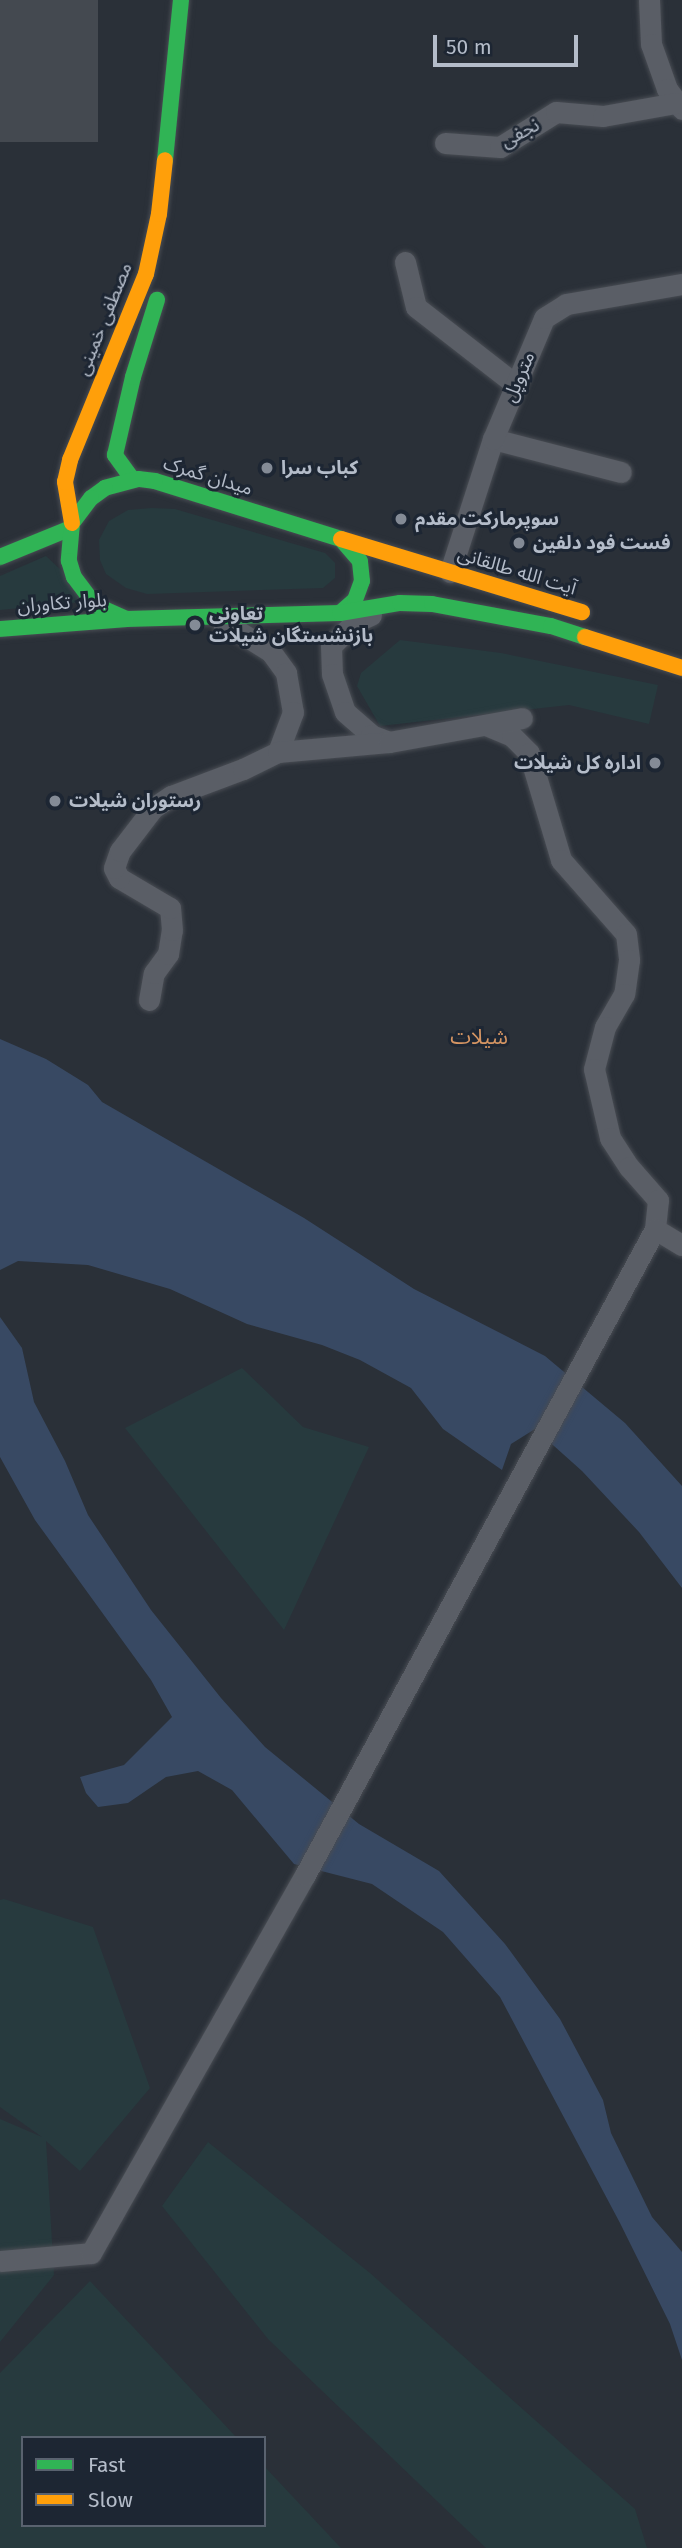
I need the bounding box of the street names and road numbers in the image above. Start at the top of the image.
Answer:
street label: نجفی [497,113,543,153]
street label: مصطفی خمینی [71,259,137,379]
street label: متروپل [498,348,540,406]
street label: میدان گمرک [161,452,255,500]
street label: آیت الله طالقانی [455,542,579,600]
street label: بلوار تکاوران [16,588,108,618]

